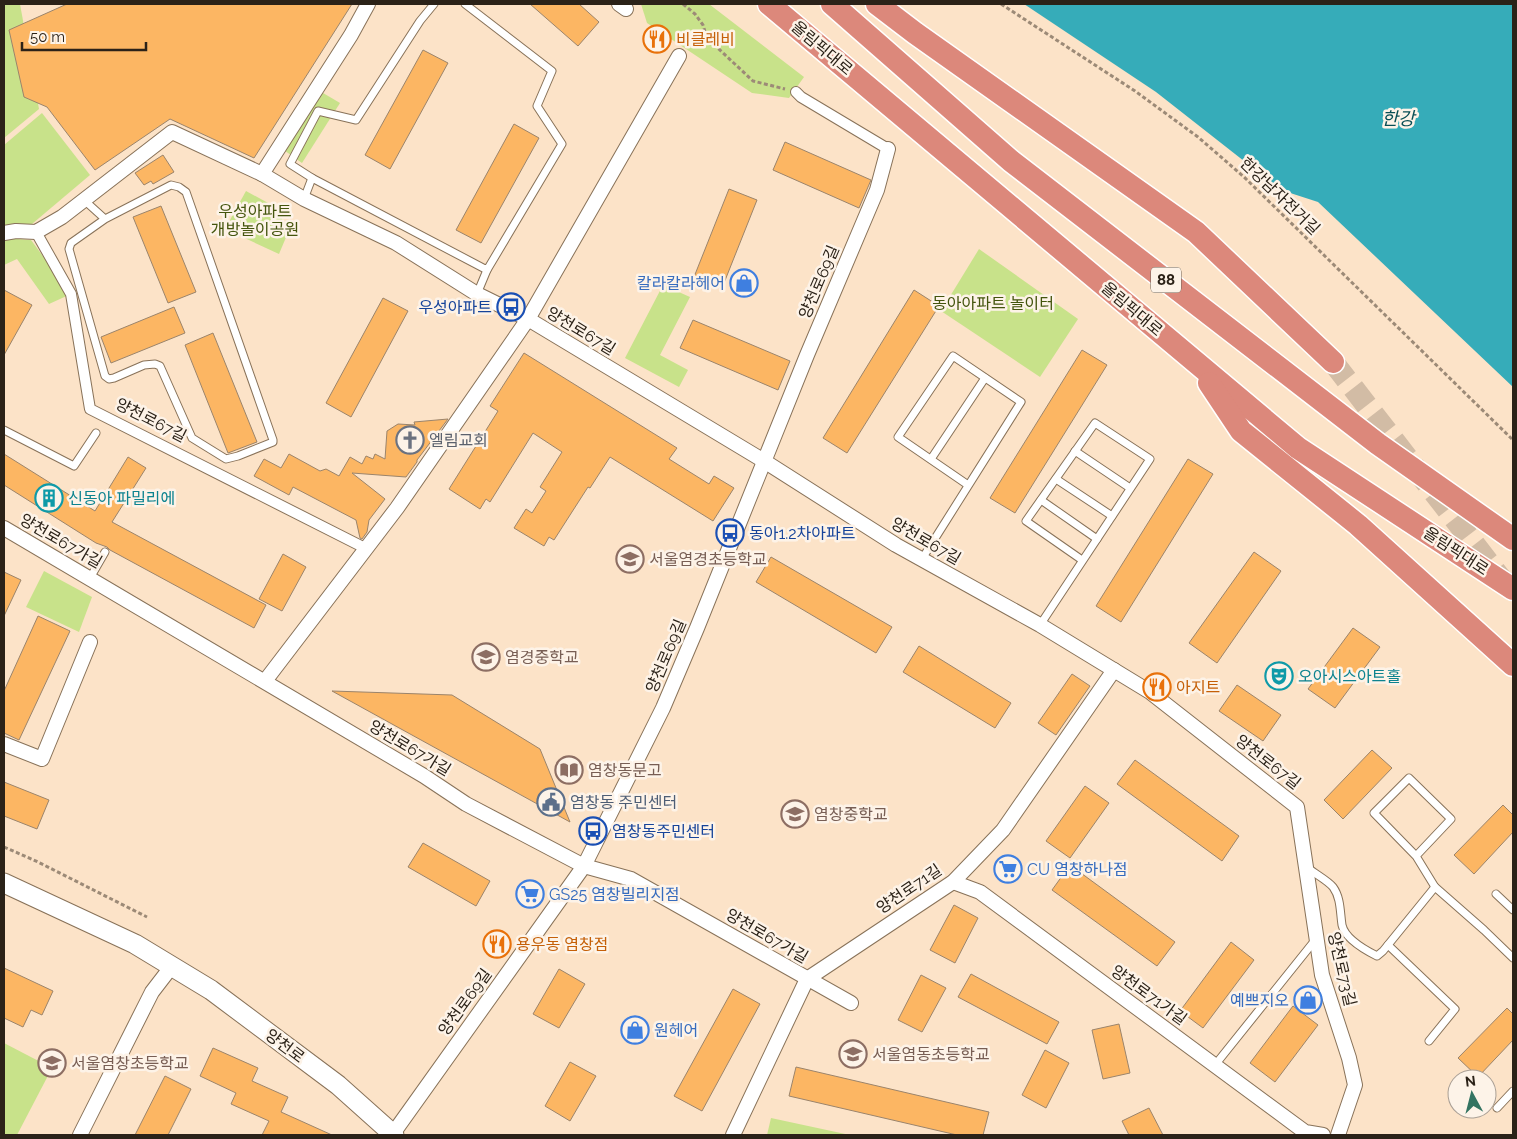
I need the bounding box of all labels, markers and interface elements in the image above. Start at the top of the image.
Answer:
street label: 올림픽대로 [788,17,857,79]
scale bar [22,20,146,52]
restaurant icon: 비클레비 [642,24,672,54]
text: 50 m [30,28,65,46]
place label: 비클레비 [676,30,735,49]
water label: 한강 [1381,108,1417,129]
street label: 한강남자전거길 [1236,153,1324,239]
park label: 우성아파트 개방놀이공원 [211,202,299,239]
street label: 양천로69길 [795,242,843,322]
shop icon: 칼라칼라헤어 [729,268,759,298]
road number: 88 [1151,268,1181,292]
place label: 칼라칼라헤어 [637,274,725,293]
street label: 올림픽대로 [1098,278,1167,340]
bus stop icon: 우성아파트 [496,292,526,322]
park label: 동아아파트 놀이터 [932,294,1054,313]
place label: 우성아파트 [418,298,492,317]
street label: 양천로67길 [543,303,619,359]
street label: 양천로67길 [112,394,190,446]
church icon: 엘림교회 [395,425,425,455]
place label: 엘림교회 [429,431,488,450]
building icon: 신동아 파밀리에 [34,483,64,513]
place label: 신동아 파밀리에 [68,489,175,508]
street label: 양천로67가길 [16,510,106,572]
street label: 양천로67길 [888,513,964,569]
bus stop icon: 동아1.2차아파트 [715,518,745,548]
street label: 올림픽대로 [1420,523,1492,579]
place label: 동아1.2차아파트 [749,524,856,543]
school or university icon: 서울염경초등학교 [615,544,645,574]
place label: 서울염경초등학교 [649,550,767,569]
street label: 양천로69길 [642,616,690,696]
school or university icon: 염경중학교 [471,642,501,672]
place label: 염경중학교 [505,648,579,667]
theatre icon: 오아시스아트홀 [1264,661,1294,691]
place label: 오아시스아트홀 [1298,667,1401,686]
restaurant icon: 아지트 [1142,672,1172,702]
place label: 아지트 [1176,678,1220,697]
street label: 양천로67가길 [366,716,454,780]
street label: 양천로67길 [1232,731,1304,793]
library icon: 염창동문고 [554,755,584,785]
place label: 염창동문고 [588,761,662,780]
public building icon: 염창동 주민센터 [536,787,566,817]
place label: 염창동 주민센터 [570,793,677,812]
school or university icon: 염창중학교 [780,799,810,829]
place label: 염창중학교 [814,805,888,824]
bus stop icon: 염창동주민센터 [578,816,608,846]
place label: 염창동주민센터 [612,822,715,841]
supermarket icon: CU 염창하나점 [993,854,1023,884]
street label: 양천로71길 [873,860,945,918]
place label: CU 염창하나점 [1027,860,1128,879]
supermarket icon: GS25 염창빌리지점 [515,879,545,909]
place label: GS25 염창빌리지점 [549,885,680,904]
street label: 양천로67가길 [722,905,812,967]
restaurant icon: 용우동 염창점 [482,929,512,959]
street label: 양천로73길 [1324,930,1360,1008]
place label: 용우동 염창점 [516,935,608,954]
street label: 양천로71가길 [1107,961,1191,1029]
street label: 양천로69길 [434,965,496,1039]
shop icon: 예쁘지오 [1293,985,1323,1015]
place label: 예쁘지오 [1230,991,1289,1010]
shop icon: 원헤어 [620,1015,650,1045]
place label: 원헤어 [654,1021,698,1040]
street label: 양천로 [262,1025,309,1067]
school or university icon: 서울염동초등학교 [838,1039,868,1069]
place label: 서울염동초등학교 [872,1045,990,1064]
school or university icon: 서울염창초등학교 [37,1048,67,1078]
place label: 서울염창초등학교 [71,1054,189,1073]
north arrow [1447,1069,1497,1119]
text: N [1464,1073,1477,1090]

